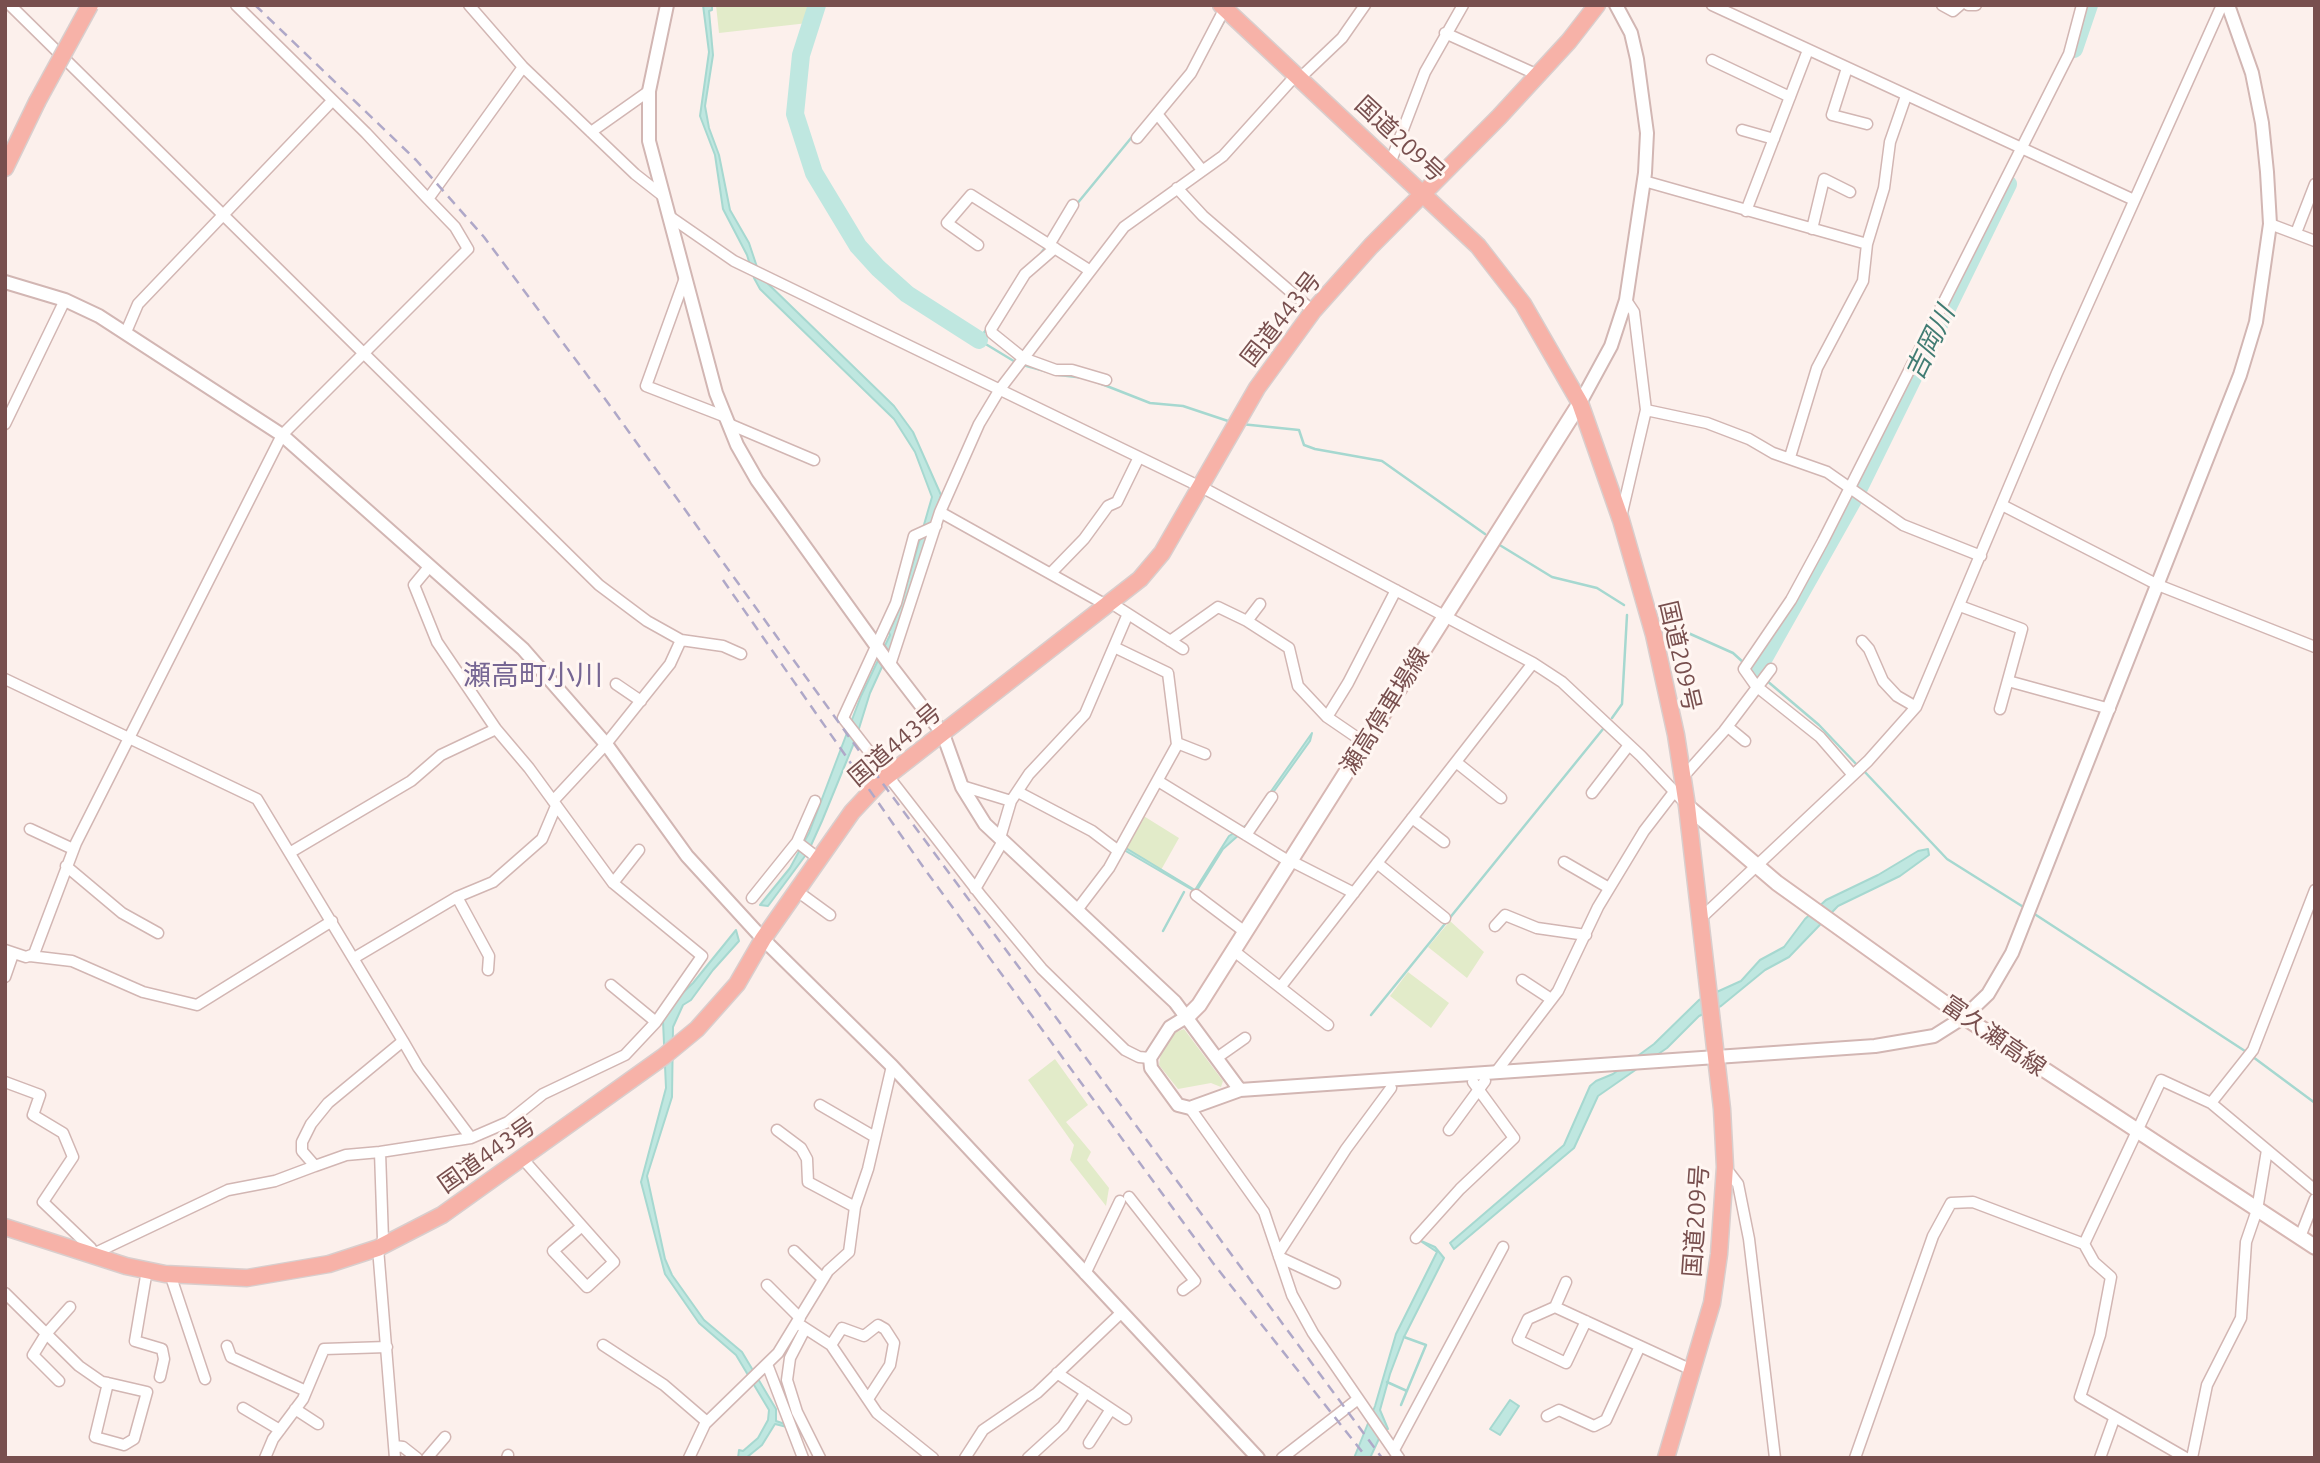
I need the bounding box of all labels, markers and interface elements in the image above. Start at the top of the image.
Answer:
street label: 国道209号 [1349,90,1451,188]
street label: 国道443号 [1235,266,1327,372]
water label: 吉岡川 [1899,301,1961,385]
street label: 国道209号 [1653,598,1707,714]
street label: 瀬高停車場線 [1335,642,1435,780]
district label: 瀬高町小川 [463,659,603,693]
street label: 国道443号 [843,698,947,792]
street label: 富久瀬高線 [1937,990,2051,1082]
street label: 国道443号 [433,1111,541,1199]
street label: 国道209号 [1678,1164,1714,1278]

